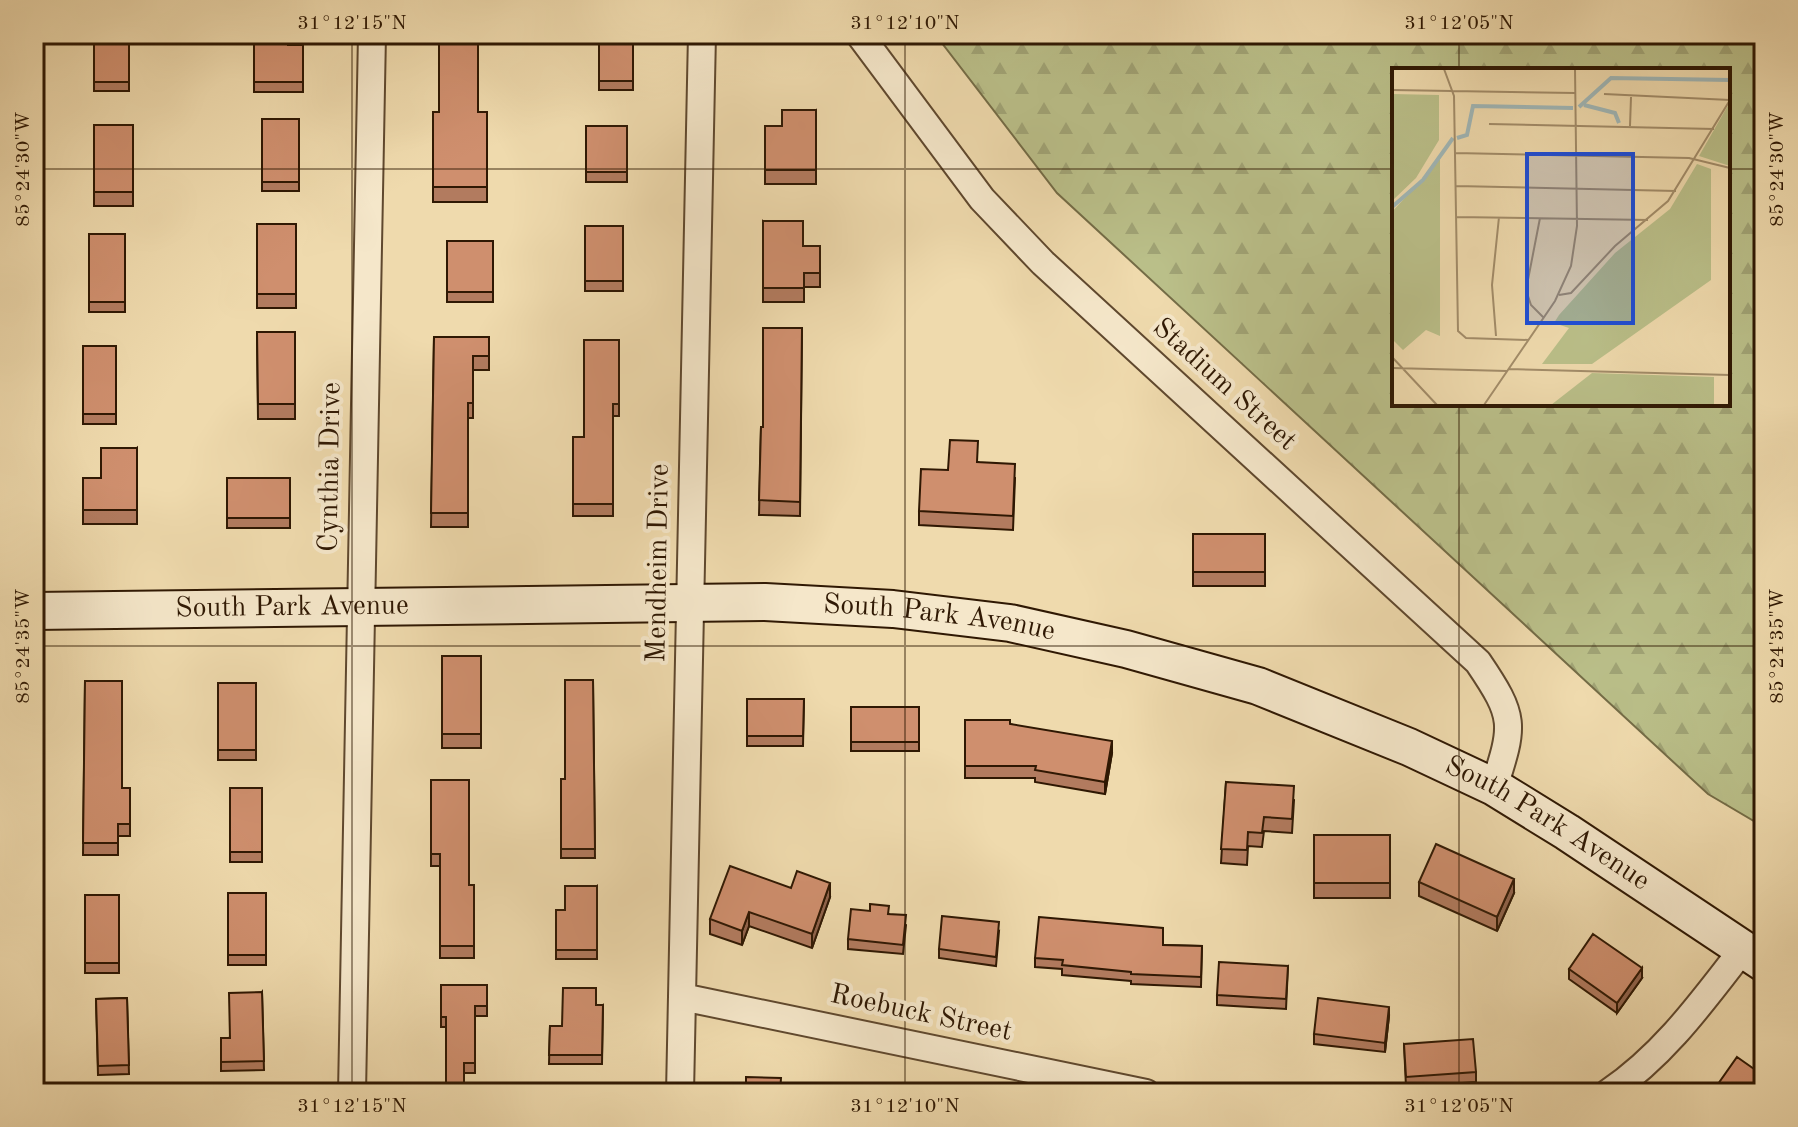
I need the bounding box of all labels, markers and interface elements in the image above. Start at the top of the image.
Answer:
text: 31°12'15"N [297,14,407,34]
text: 31°12'10"N [850,14,960,34]
text: 31°12'05"N [1404,14,1514,34]
inset map [1392,68,1730,406]
text: 85°24'30"W [14,111,34,227]
text: 85°24'30"W [1768,111,1788,227]
street label: Stadium Street [1147,314,1301,456]
street label: Cynthia Drive [316,382,346,552]
street label: Mendheim Drive [643,463,675,663]
text: 85°24'35"W [14,588,34,704]
text: 85°24'35"W [1768,588,1788,704]
street label: South Park Avenue [822,591,1058,647]
street label: South Park Avenue [175,592,409,623]
street label: South Park Avenue [1440,752,1654,896]
street label: Roebuck Street [828,981,1014,1047]
text: 31°12'15"N [297,1097,407,1117]
text: 31°12'10"N [850,1097,960,1117]
text: 31°12'05"N [1404,1097,1514,1117]

